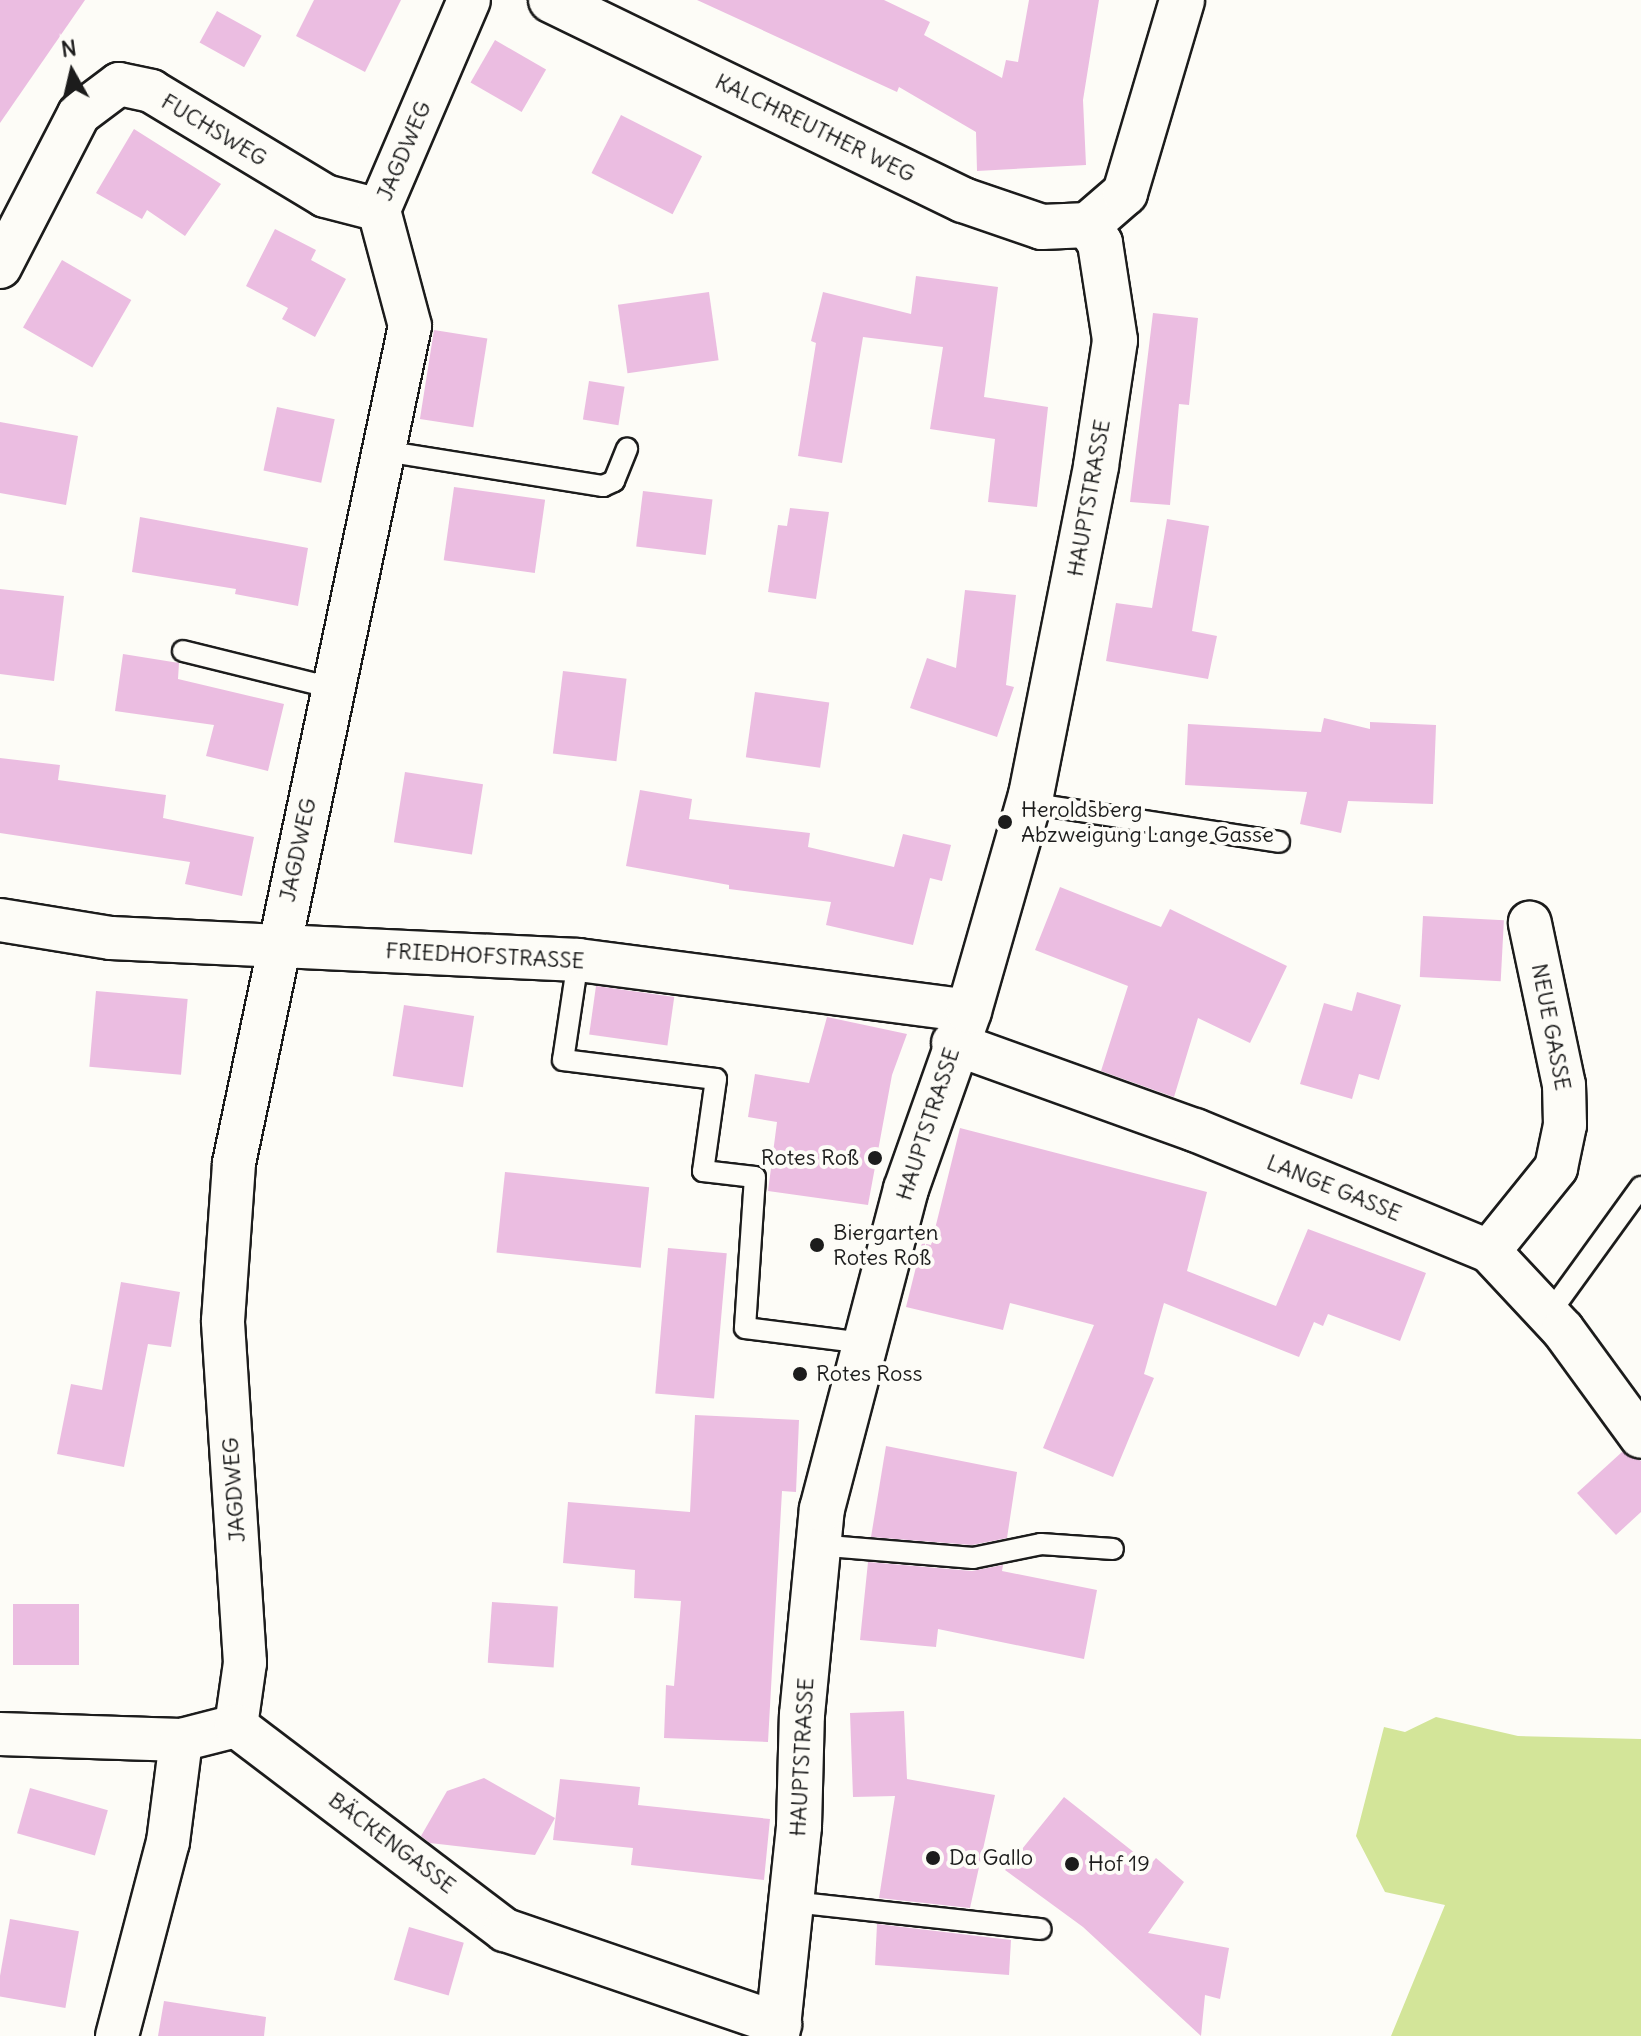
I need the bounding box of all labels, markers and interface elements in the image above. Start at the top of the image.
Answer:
north arrow [32,32,112,112]
text: N [59,33,78,63]
street label: KALCHREUTHER WEG [711,68,919,188]
street label: FUCHSWEG [157,88,271,172]
street label: JAGDWEG [371,97,437,205]
street label: HAUPTSTRASSE [1062,417,1116,579]
street label: JAGDWEG [274,796,322,904]
place label: Heroldsberg Abzweigung Lange Gasse [1021,796,1274,848]
marker: Heroldsberg Abzweigung Lange Gasse [996,813,1014,831]
street label: FRIEDHOFSTRASSE [385,938,585,974]
street label: NEUE GASSE [1526,961,1576,1093]
street label: HAUPTSTRASSE [891,1044,965,1204]
place label: Rotes Roß [761,1145,859,1171]
marker: Rotes Roß [866,1149,884,1167]
street label: LANGE GASSE [1263,1149,1405,1227]
place label: Biergarten Rotes Roß [833,1219,939,1270]
marker: Biergarten Rotes Roß [808,1236,826,1254]
place label: Rotes Ross [816,1361,923,1387]
marker: Rotes Ross [791,1365,809,1383]
street label: JAGDWEG [217,1437,251,1543]
street label: HAUPTSTRASSE [785,1677,819,1837]
street label: BÄCKENGASSE [323,1787,461,1899]
place label: Da Gallo [949,1845,1033,1871]
marker: Da Gallo [924,1849,942,1867]
place label: Hof 19 [1088,1851,1150,1877]
marker: Hof 19 [1063,1855,1081,1873]

